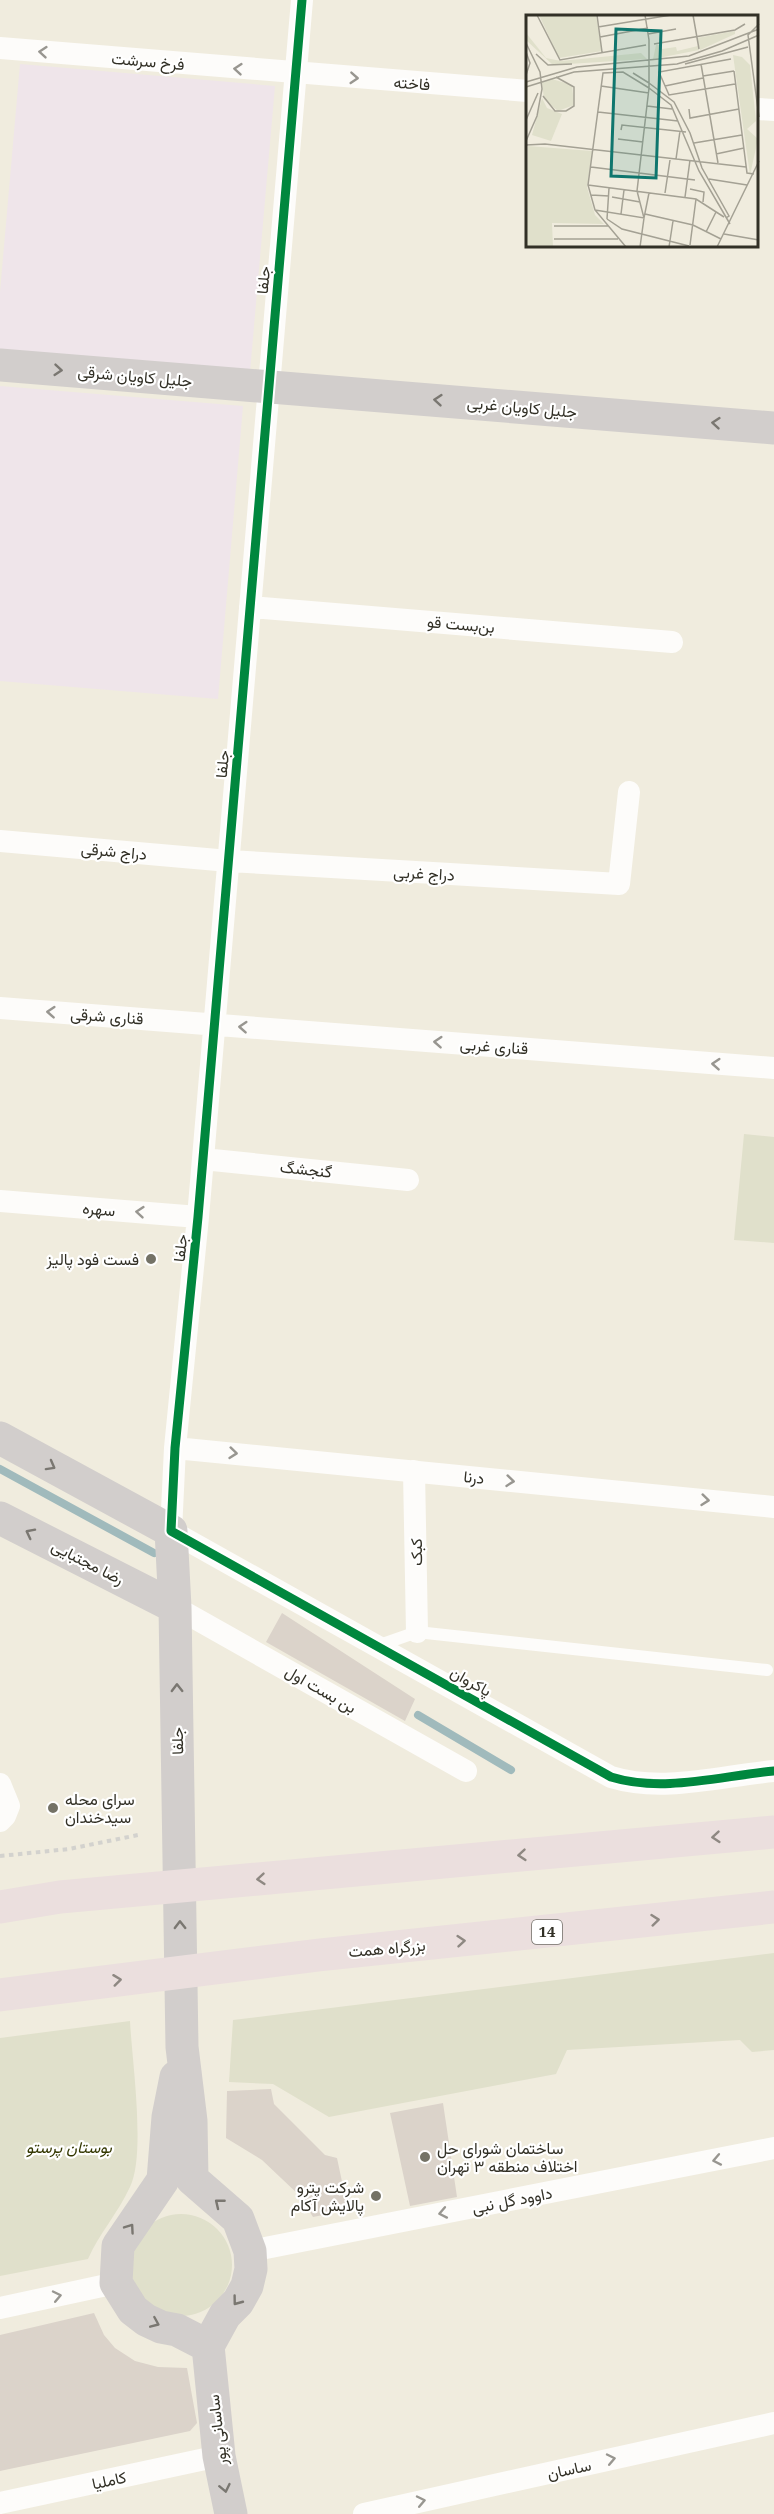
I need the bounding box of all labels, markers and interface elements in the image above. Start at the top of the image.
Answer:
inset map [526,15,759,248]
one-way arrow [39,46,48,59]
street label: فرخ سرشت [110,47,186,76]
one-way arrow [233,63,242,76]
one-way arrow [350,71,359,84]
street label: فاخته [393,71,431,95]
street label: جلفا [251,265,275,295]
street label: جلیل کاویان شرقی [77,360,194,392]
one-way arrow [54,363,63,376]
street label: جلیل کاویان غربی [466,391,578,423]
one-way arrow [433,394,442,407]
one-way arrow [711,417,720,430]
street label: بن‌بست قو [426,610,496,638]
street label: جلفا [210,749,234,779]
street label: دراج شرقی [80,837,148,866]
street label: دراج غربی [393,860,455,887]
street label: قناری شرقی [70,1002,144,1030]
one-way arrow [47,1006,56,1019]
one-way arrow [239,1021,248,1034]
street label: قناری غربی [459,1033,529,1059]
one-way arrow [433,1036,442,1049]
one-way arrow [711,1057,720,1070]
street label: گنجشگ [279,1155,333,1183]
street label: سهره [82,1197,116,1221]
one-way arrow [135,1206,144,1219]
street label: جلفا [168,1233,192,1263]
place label: فست فود پالیز [46,1248,139,1271]
marker: فست فود پالیز [144,1252,158,1266]
one-way arrow [228,1446,237,1459]
one-way arrow [45,1459,56,1470]
street label: درنا [463,1465,485,1489]
one-way arrow [506,1474,515,1487]
one-way arrow [700,1493,709,1506]
one-way arrow [25,1529,36,1540]
street label: رضا مجتبایی [48,1534,128,1590]
street label: کبک [405,1538,427,1566]
street label: بن بست اول [281,1660,361,1718]
street label: پاکروان [446,1661,496,1702]
one-way arrow [171,1684,183,1693]
street label: جلفا [166,1727,188,1755]
place label: سرای محله سیدخندان [65,1788,135,1828]
marker: سرای محله سیدخندان [46,1801,60,1815]
one-way arrow [711,1830,720,1843]
one-way arrow [517,1848,526,1861]
one-way arrow [257,1872,266,1885]
one-way arrow [650,1914,659,1927]
road number: 14 [532,1920,562,1944]
one-way arrow [174,1921,186,1930]
street label: بزرگراه همت [348,1934,426,1962]
one-way arrow [456,1935,465,1948]
one-way arrow [113,1974,122,1986]
park label: بوستان پرستو [26,2136,113,2159]
place label: ساختمان شورای حل اختلاف منطقه ۳ تهران [437,2137,578,2177]
marker: ساختمان شورای حل اختلاف منطقه ۳ تهران [418,2150,432,2164]
one-way arrow [712,2153,722,2166]
place label: شرکت پترو پالایش آکام [291,2176,364,2217]
street label: داوود گل نبی [470,2181,554,2219]
marker: شرکت پترو پالایش آکام [369,2189,383,2203]
one-way arrow [215,2200,226,2211]
one-way arrow [438,2206,448,2219]
one-way arrow [123,2224,134,2235]
one-way arrow [52,2290,62,2303]
one-way arrow [233,2295,244,2306]
one-way arrow [149,2316,160,2328]
street label: ساسانی پور [202,2393,233,2468]
street label: ساسان [545,2454,593,2484]
one-way arrow [606,2454,616,2467]
street label: کاملیا [90,2466,128,2494]
one-way arrow [218,2482,231,2492]
one-way arrow [415,2496,425,2509]

